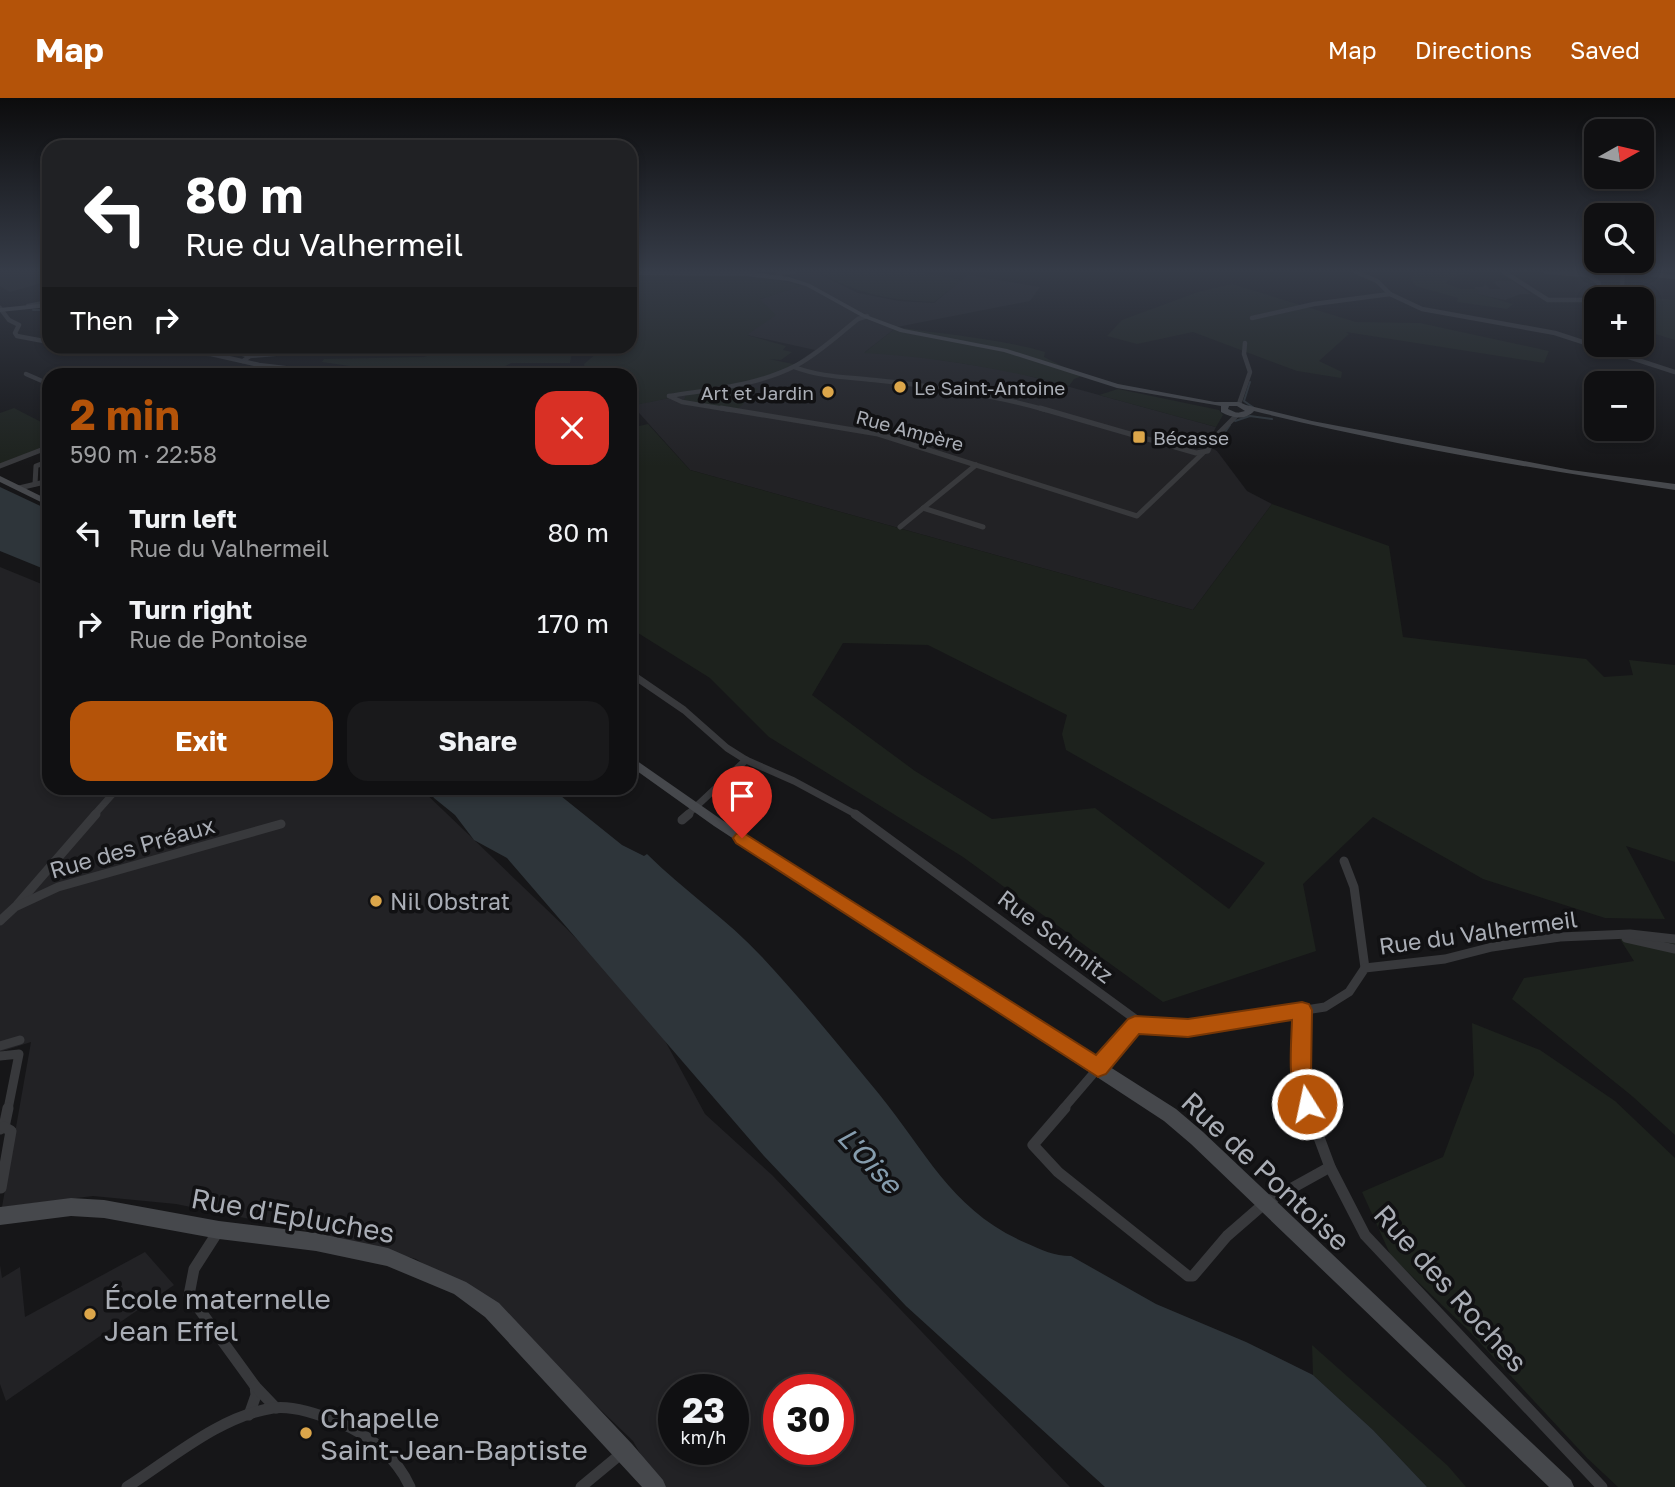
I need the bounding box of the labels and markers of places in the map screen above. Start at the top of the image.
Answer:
place label: Le Saint-Antoine [914,376,1065,399]
marker: Le Saint-Antoine [892,379,908,395]
place label: Art et Jardin [701,381,814,404]
marker: Art et Jardin [820,384,836,400]
place label: Bécasse [1153,426,1229,449]
marker: Bécasse [1131,429,1147,445]
pin [712,766,772,838]
place label: Nil Obstrat [390,887,510,915]
marker: Nil Obstrat [368,893,384,909]
place label: École maternelle Jean Effel [104,1282,331,1347]
marker: École maternelle Jean Effel [82,1306,98,1322]
place label: Chapelle Saint-Jean-Baptiste [320,1401,588,1466]
marker: Chapelle Saint-Jean-Baptiste [298,1425,314,1441]

